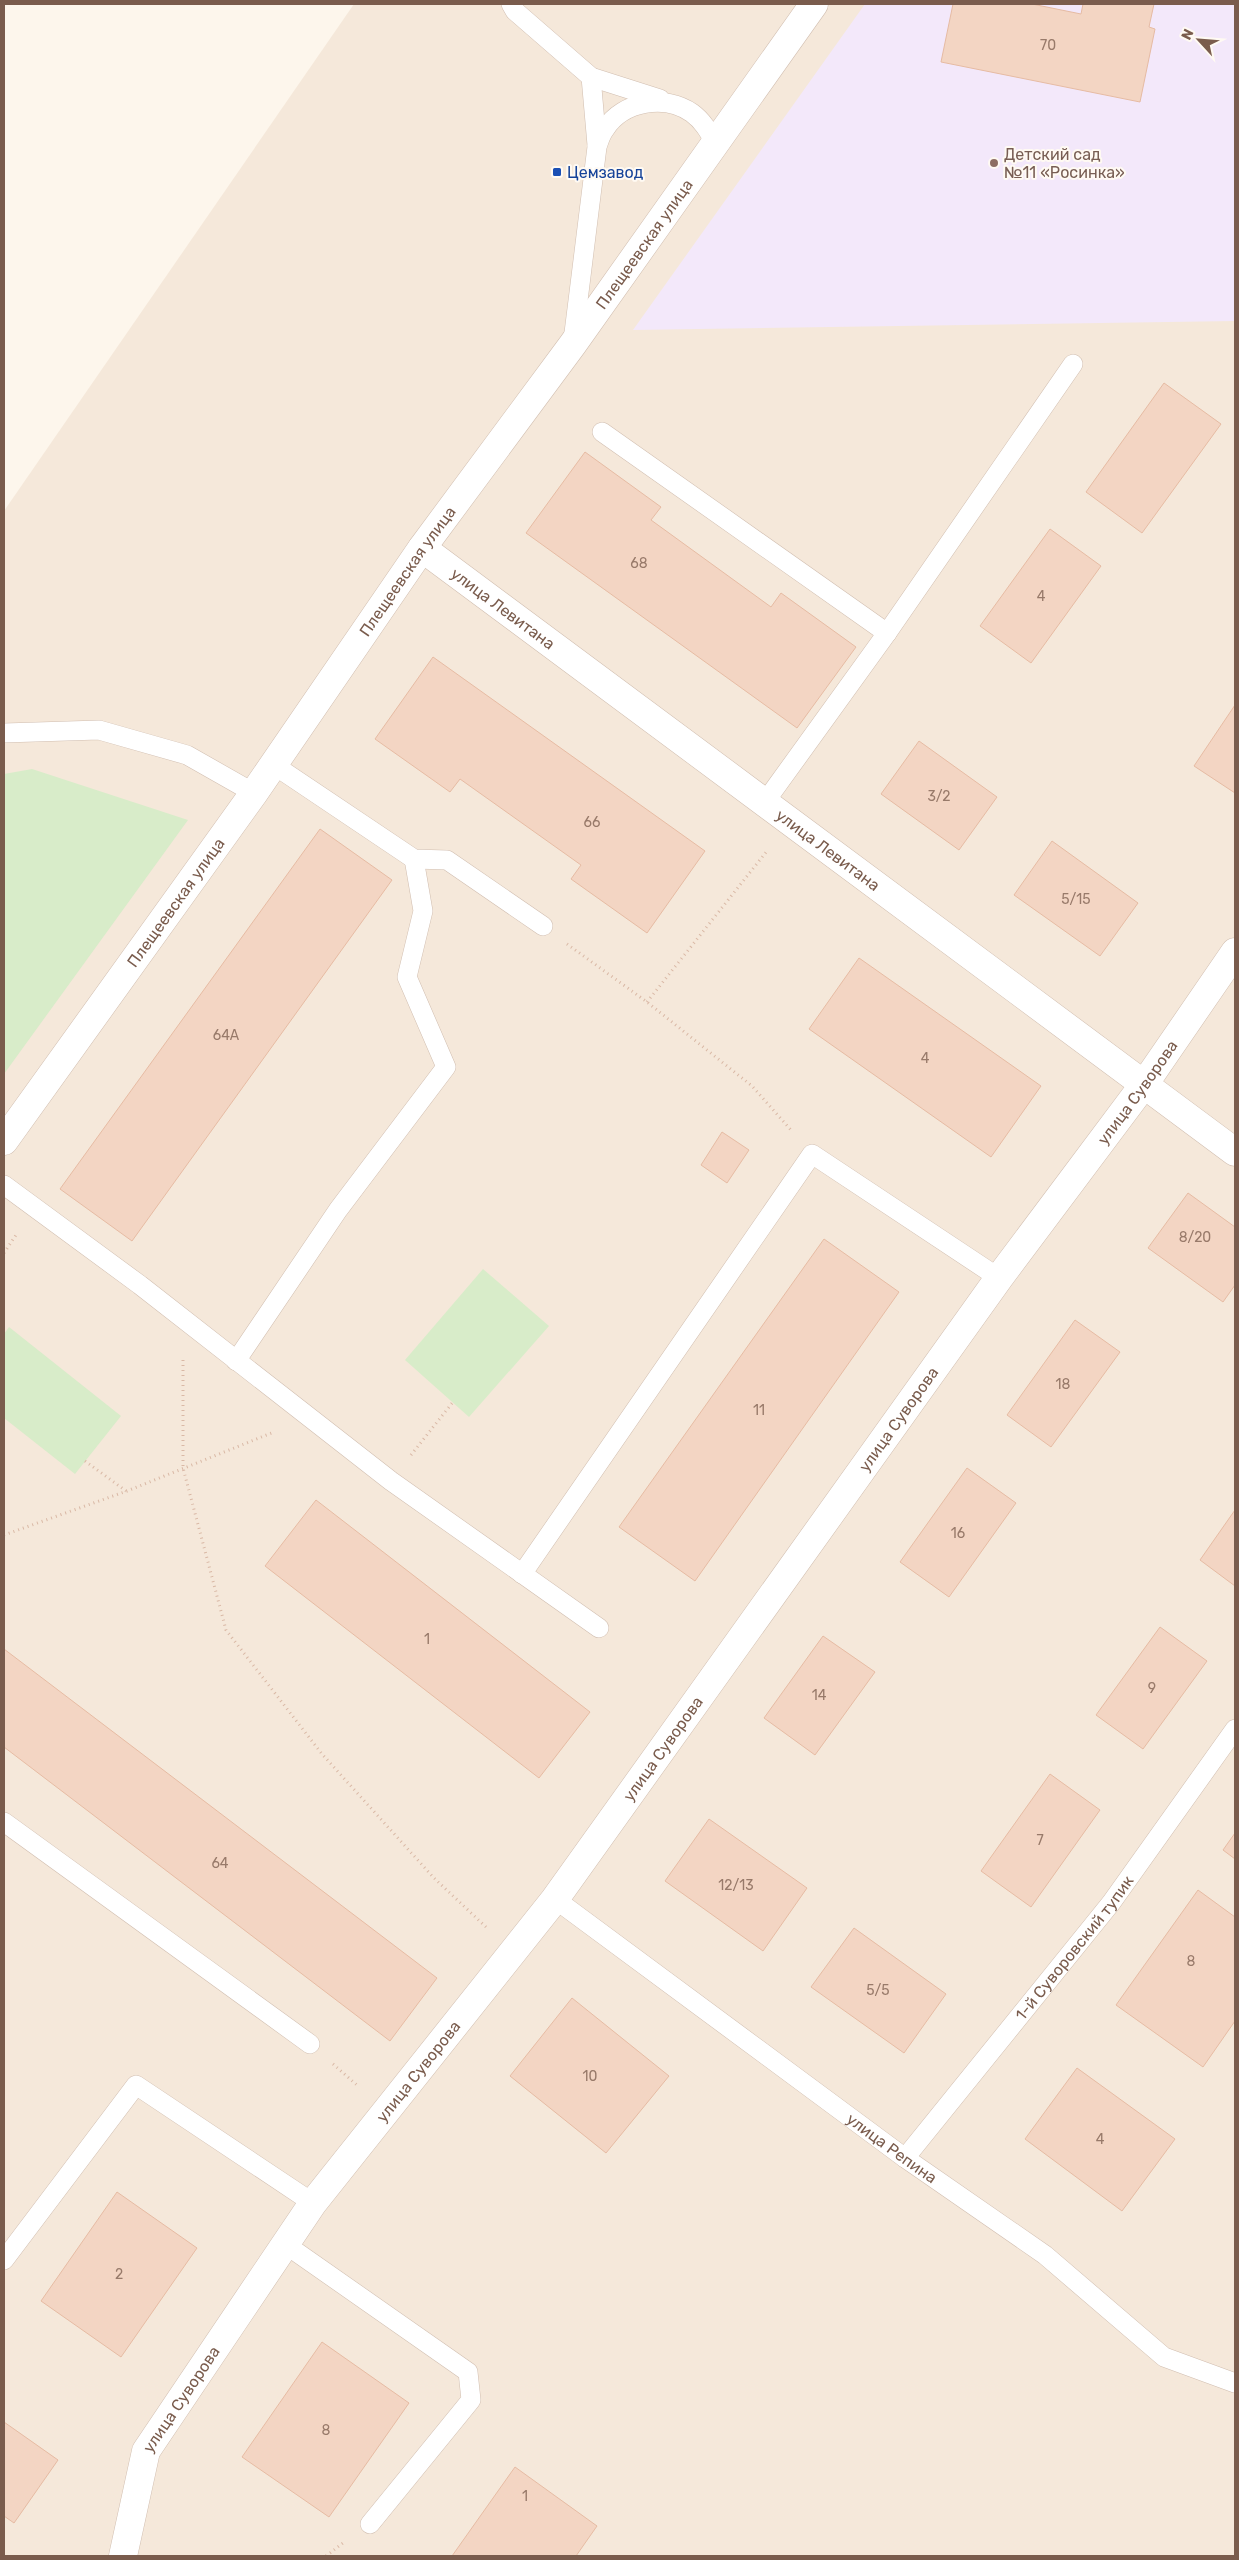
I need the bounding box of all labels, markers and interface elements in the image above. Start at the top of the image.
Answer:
north arrow [1174,15,1224,65]
text: N [1178,26,1198,43]
house number: 70 [1040,37,1056,54]
place label: Детский сад №11 «Росинка» [1004,145,1125,182]
marker: Детский сад №11 «Росинка» [988,157,1000,169]
place label: Цемзавод [567,163,644,182]
marker: Цемзавод [551,166,563,178]
street label: Плещеевская улица [592,176,697,313]
street label: Плещеевская улица [355,503,460,640]
house number: 68 [630,555,648,572]
street label: улица Левитана [447,564,558,653]
house number: 4 [1037,588,1046,605]
house number: 3/2 [927,788,951,805]
street label: улица Левитана [772,805,884,895]
house number: 66 [584,814,600,831]
street label: Плещеевская улица [123,834,229,971]
house number: 5/15 [1061,891,1091,908]
house number: 64А [213,1027,240,1044]
street label: улица Суворова [1093,1037,1182,1148]
house number: 4 [921,1050,930,1067]
house number: 8/20 [1179,1229,1211,1246]
street label: улица Суворова [855,1363,942,1475]
house number: 18 [1056,1376,1071,1393]
house number: 11 [753,1402,765,1419]
house number: 16 [951,1525,965,1542]
house number: 1 [424,1631,430,1648]
house number: 9 [1148,1680,1156,1697]
house number: 14 [812,1687,827,1704]
street label: улица Суворова [619,1693,707,1805]
house number: 7 [1036,1832,1044,1849]
house number: 64 [211,1855,229,1872]
street label: 1-й Суворовский тупик [1011,1872,1138,2024]
house number: 12/13 [718,1877,754,1894]
house number: 8 [1187,1953,1196,1970]
house number: 5/5 [866,1982,890,1999]
street label: улица Суворова [372,2017,464,2126]
house number: 10 [583,2068,598,2085]
street label: улица Репина [843,2109,941,2187]
house number: 4 [1096,2131,1105,2148]
house number: 2 [115,2266,123,2283]
street label: улица Суворова [139,2343,224,2456]
house number: 8 [322,2422,331,2439]
house number: 1 [522,2488,528,2505]

